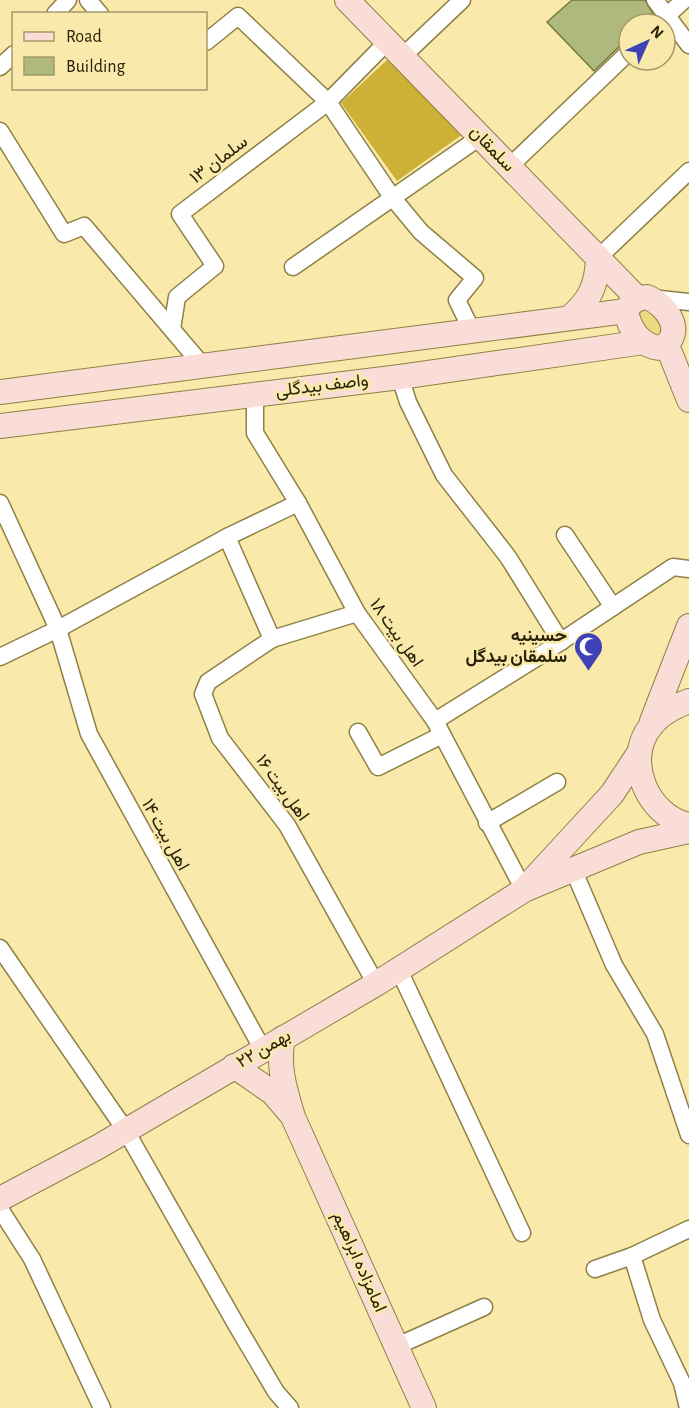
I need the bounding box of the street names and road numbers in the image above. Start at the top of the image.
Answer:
street label: سلمقان [466,123,518,175]
street label: سلمان ۱۳ [187,133,251,187]
street label: واصف بیدگلی [274,370,370,402]
street label: اهل بیت ۱۸ [365,595,426,671]
street label: اهل بیت ۱۶ [251,751,312,825]
street label: اهل بیت ۱۴ [137,796,192,874]
street label: ۲۲ بهمن [234,1026,295,1073]
street label: امامزاده ابراهیم [327,1209,389,1316]

